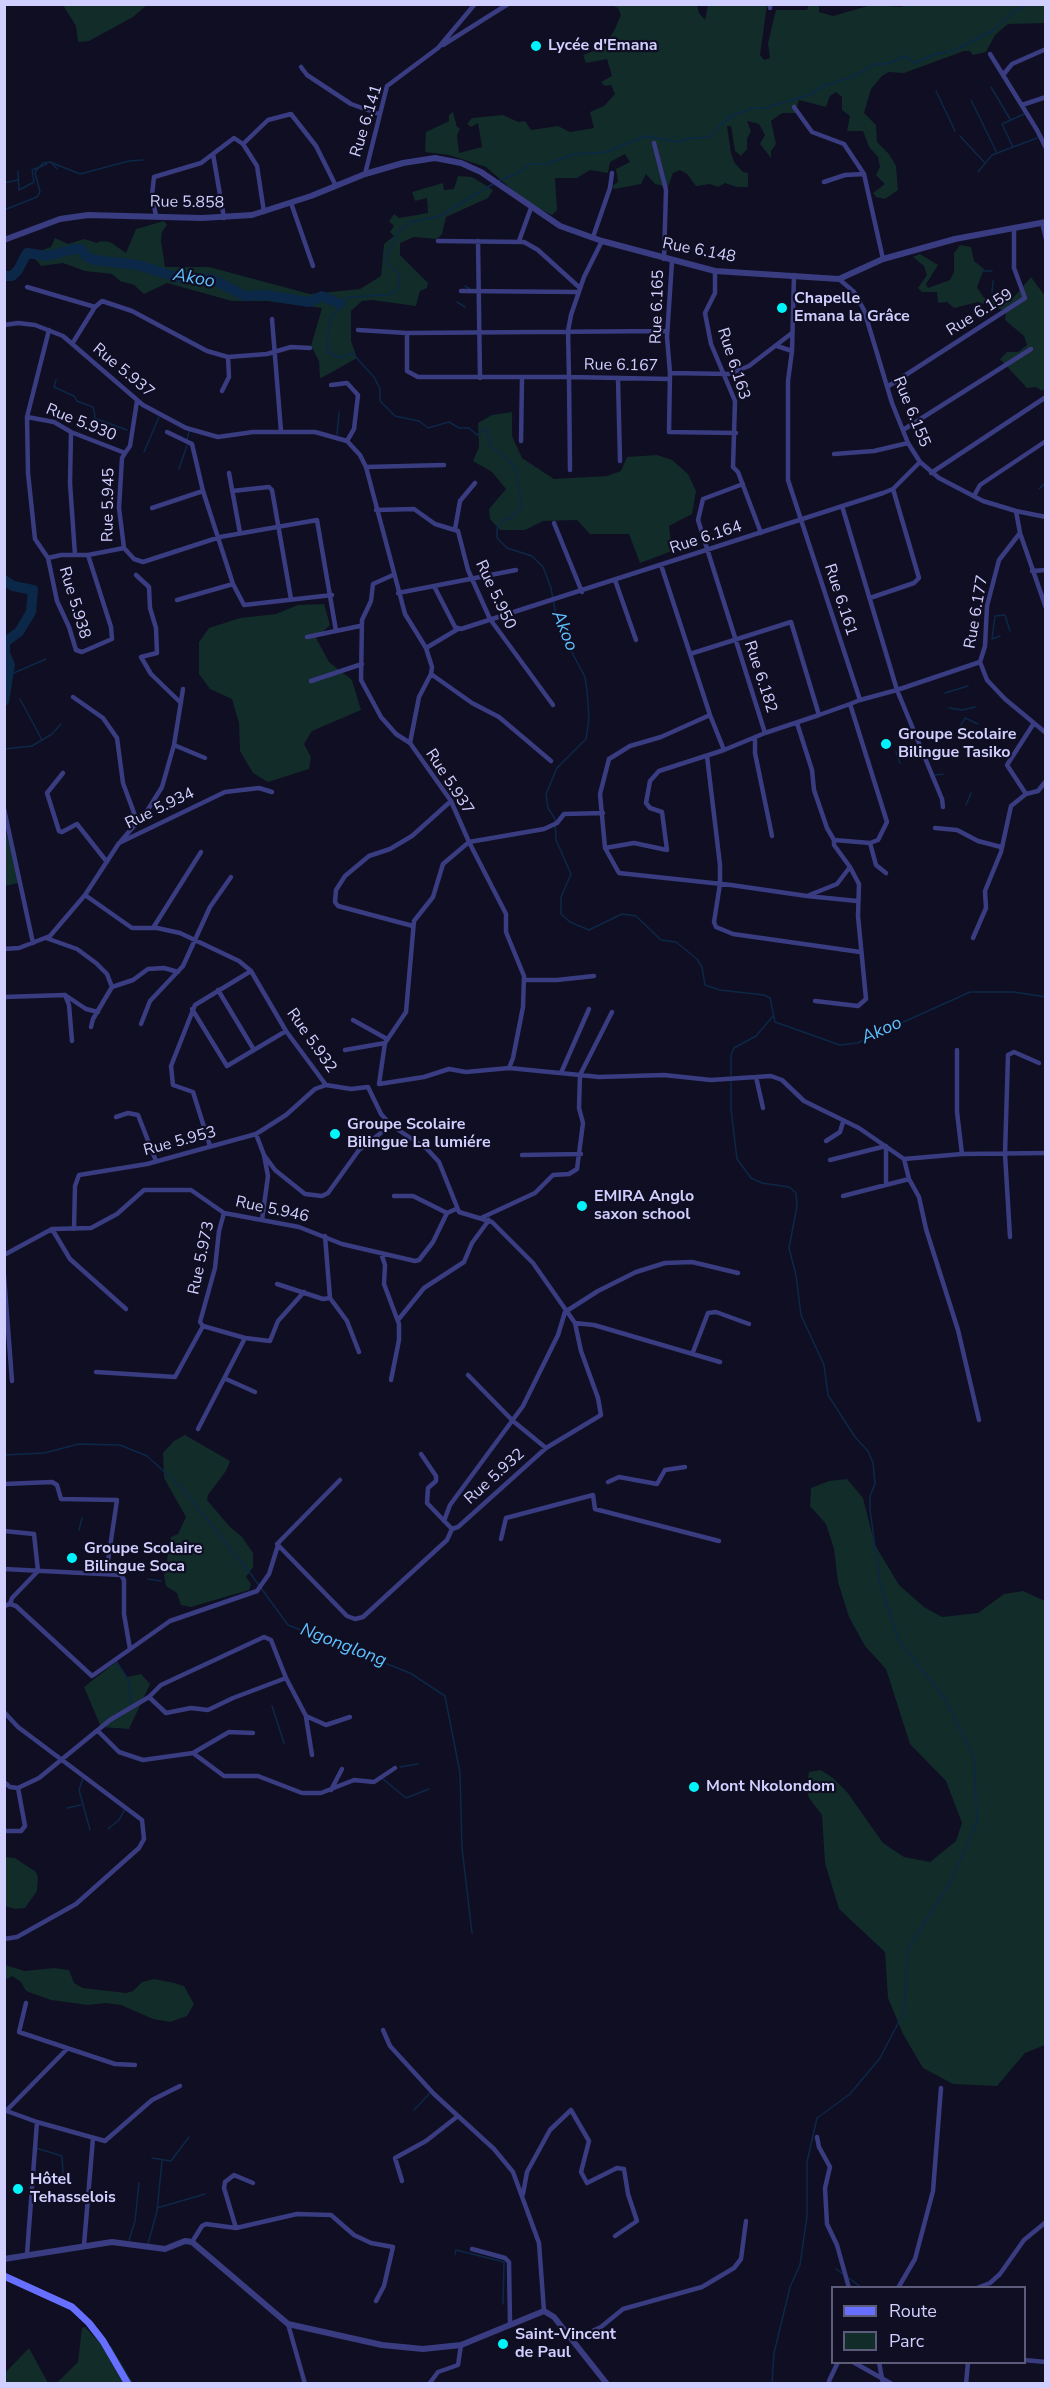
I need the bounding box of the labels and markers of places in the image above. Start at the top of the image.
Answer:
place label: Lycée d'Emana [548,36,658,56]
marker: Lycée d'Emana [529,39,543,53]
place label: Chapelle Emana la Grâce [794,289,910,327]
marker: Chapelle Emana la Grâce [775,301,789,315]
place label: Groupe Scolaire Bilingue Tasiko [898,725,1016,763]
marker: Groupe Scolaire Bilingue Tasiko [879,737,893,751]
place label: Groupe Scolaire Bilingue La lumiére [347,1115,491,1153]
marker: Groupe Scolaire Bilingue La lumiére [328,1127,342,1141]
place label: EMIRA Anglo saxon school [594,1187,694,1225]
marker: EMIRA Anglo saxon school [575,1199,589,1213]
place label: Groupe Scolaire Bilingue Soca [84,1539,202,1577]
marker: Groupe Scolaire Bilingue Soca [65,1551,79,1565]
place label: Mont Nkolondom [706,1777,835,1797]
marker: Mont Nkolondom [687,1780,701,1794]
place label: Hôtel Tehasselois [30,2170,116,2208]
marker: Hôtel Tehasselois [11,2182,25,2196]
place label: Saint-Vincent de Paul [515,2325,616,2363]
marker: Saint-Vincent de Paul [496,2337,510,2351]

